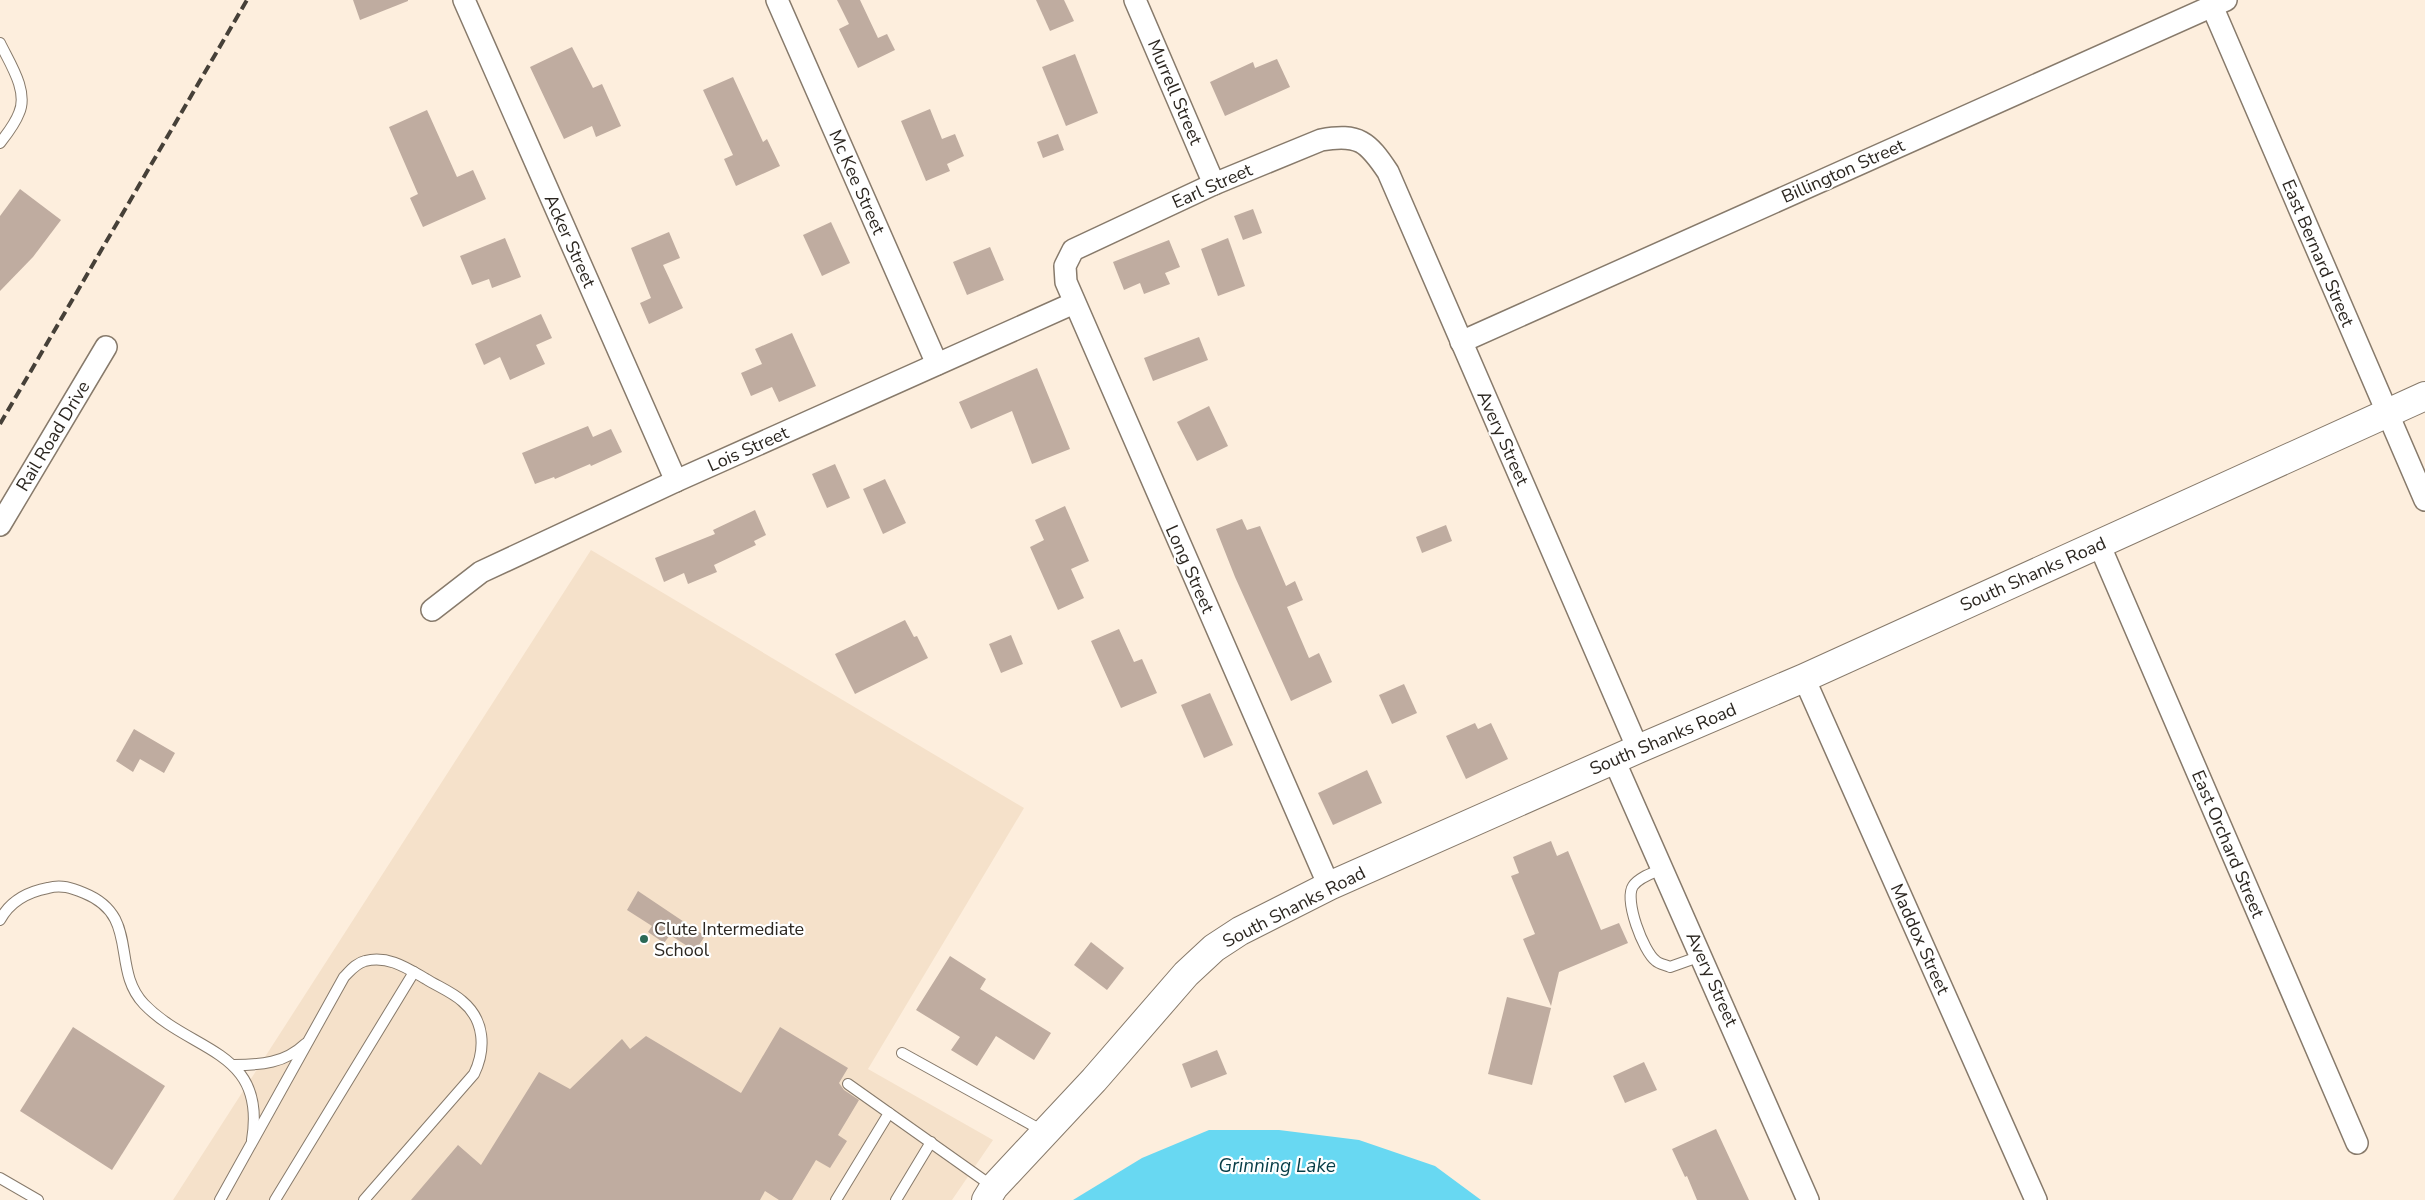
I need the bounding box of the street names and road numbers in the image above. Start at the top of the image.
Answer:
street label: Murrell Street [1142,36,1208,149]
street label: Mc Kee Street [823,126,891,239]
street label: Billington Street [1778,133,1909,209]
street label: Earl Street [1168,157,1257,214]
street label: East Bernard Street [2276,176,2360,331]
street label: Acker Street [539,190,602,292]
street label: Rail Road Drive [11,376,95,496]
street label: Avery Street [1471,387,1535,490]
street label: Lois Street [704,420,793,478]
street label: Long Street [1160,521,1220,618]
street label: South Shanks Road [1956,531,2110,617]
street label: South Shanks Road [1586,697,1740,781]
street label: East Orchard Street [2186,767,2270,922]
street label: South Shanks Road [1218,861,1370,953]
street label: Maddox Street [1885,880,1955,999]
street label: Avery Street [1680,928,1744,1031]

